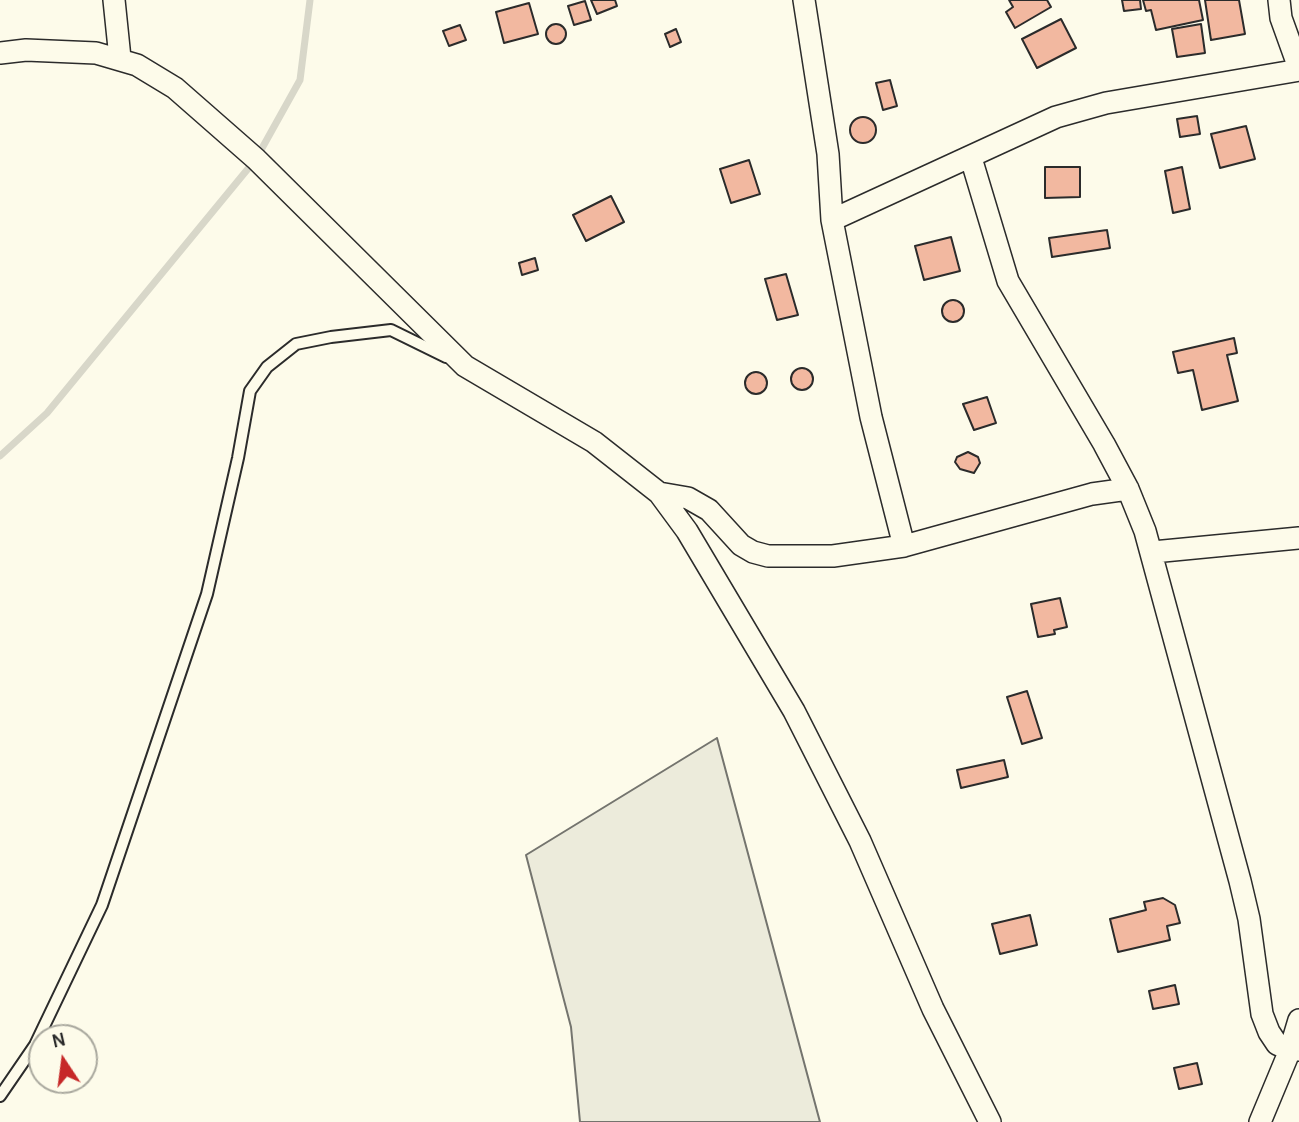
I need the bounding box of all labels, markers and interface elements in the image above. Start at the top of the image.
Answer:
north arrow [28,1024,98,1094]
text: N [50,1028,68,1053]

